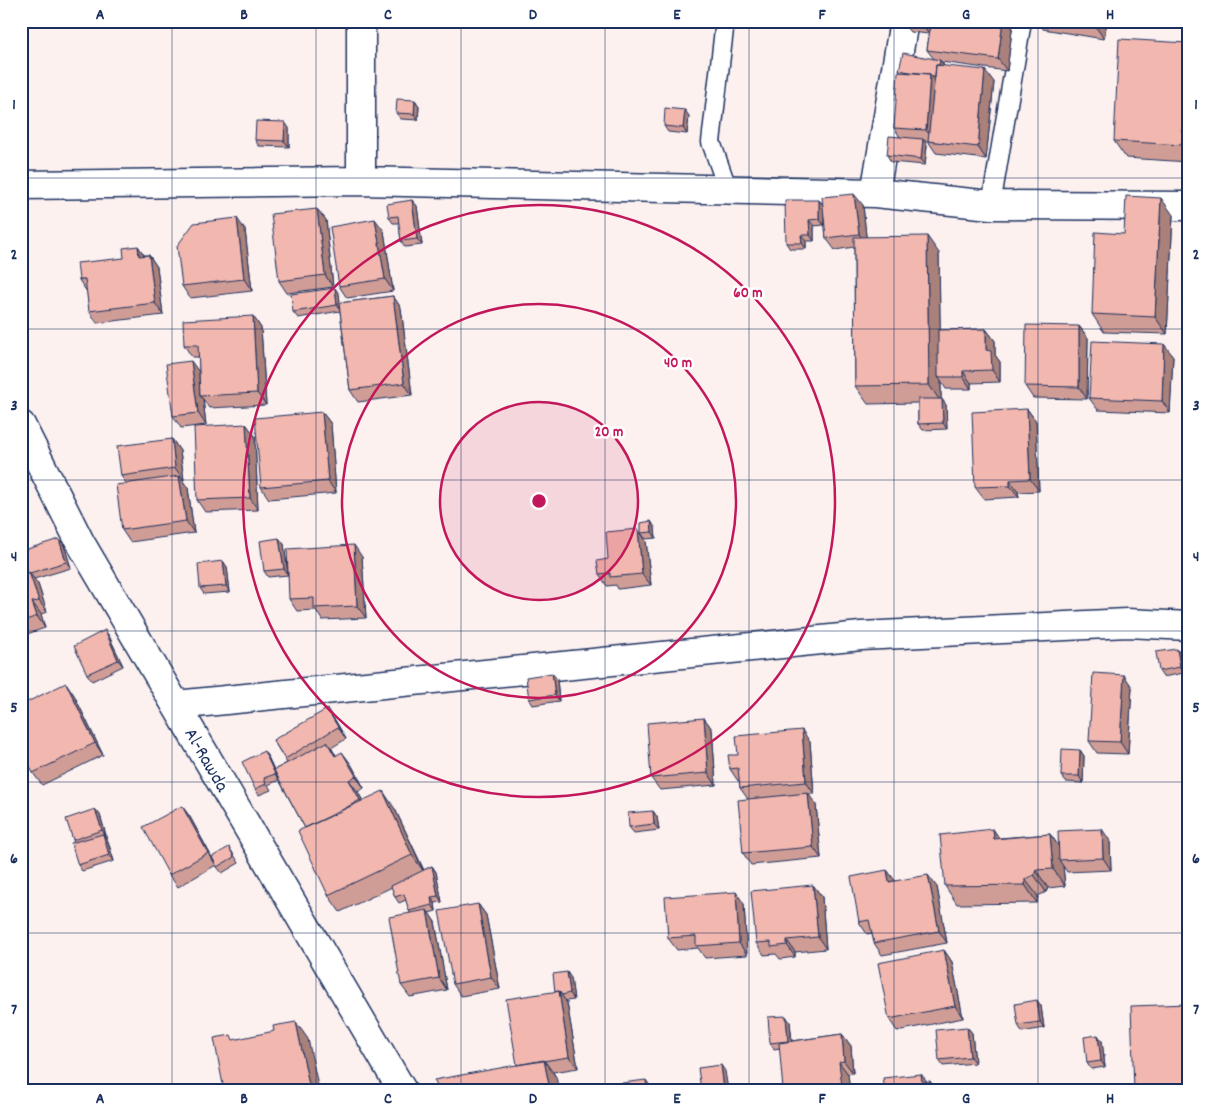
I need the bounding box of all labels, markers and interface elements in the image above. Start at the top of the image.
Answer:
text: A [96,4,105,27]
text: B [240,4,248,27]
text: C [384,4,392,27]
text: D [529,4,538,27]
text: E [673,4,681,27]
text: F [818,4,826,27]
text: G [962,4,970,27]
text: H [1106,4,1114,27]
text: 1 [12,94,16,117]
text: 1 [1194,94,1198,117]
text: 2 [11,244,18,267]
text: 2 [1193,244,1200,267]
text: 60 m [733,283,763,305]
text: 40 m [664,353,692,375]
text: 3 [10,395,18,418]
text: 3 [1192,395,1200,418]
text: 20 m [595,422,623,444]
centre of rings [530,492,548,510]
text: 4 [11,546,17,569]
text: 4 [1193,546,1199,569]
text: 5 [10,697,18,720]
text: 5 [1192,697,1200,720]
street label: Al-Rawda [176,724,235,799]
text: 6 [10,848,18,871]
text: 6 [1192,848,1200,871]
text: 7 [11,999,17,1022]
text: 7 [1193,999,1199,1022]
text: A [96,1088,105,1111]
text: B [240,1088,248,1111]
text: C [384,1088,392,1111]
text: D [529,1088,538,1111]
text: E [673,1088,681,1111]
text: F [818,1088,826,1111]
text: G [962,1088,970,1111]
text: H [1106,1088,1114,1111]

